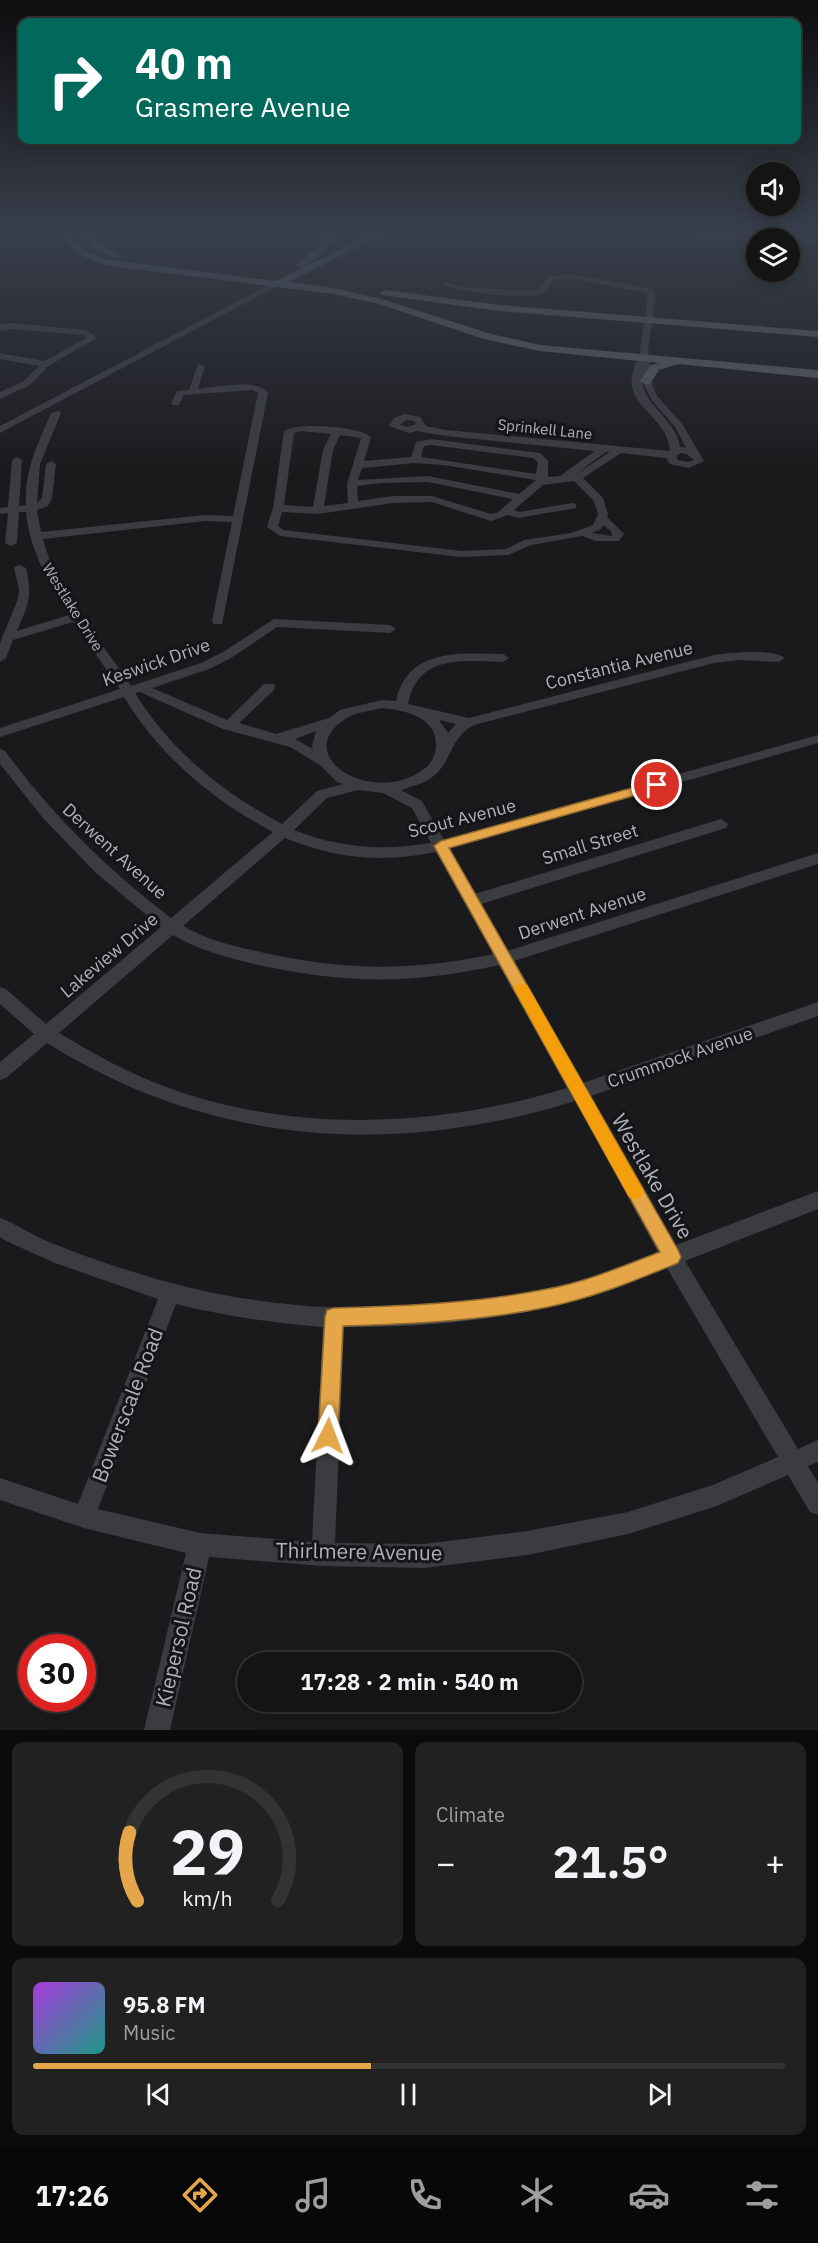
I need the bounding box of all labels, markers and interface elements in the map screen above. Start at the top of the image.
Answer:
text: 40 m [135,36,233,91]
icon: right [36,42,114,120]
text: Grasmere Avenue [135,89,351,124]
map controls [746,162,800,282]
button: sound [746,162,800,216]
button: layers [746,228,800,282]
street label: Sprinkell Lane [497,415,593,443]
street label: Westlake Drive [38,559,108,655]
street label: Keswick Drive [99,633,213,691]
street label: Constantia Avenue [543,636,695,694]
pin [631,759,682,810]
icon: arrive [640,768,673,801]
street label: Scout Avenue [406,793,518,843]
street label: Derwent Avenue [58,798,172,904]
street label: Small Street [539,819,641,869]
street label: Derwent Avenue [515,881,649,945]
street label: Lakeview Drive [55,907,163,1003]
street label: Crummock Avenue [604,1021,756,1093]
street label: Westlake Drive [606,1108,700,1244]
street label: Bowerscale Road [85,1324,169,1486]
position arrow [296,1404,360,1468]
street label: Thirlmere Avenue [275,1536,443,1566]
street label: Kiepersol Road [148,1564,208,1710]
speed limit sign: 30 [18,1634,96,1712]
text: 17:28 · 2 min · 540 m [300,1667,519,1696]
text: Climate [436,1801,505,1828]
text: 29 [170,1811,245,1892]
text: 21.5° [552,1832,669,1890]
text: − [436,1841,456,1884]
text: + [765,1841,785,1884]
text: km/h [182,1884,233,1912]
text: 95.8 FM [123,1990,206,2019]
text: Music [123,2019,175,2046]
icon: previous [142,2078,175,2111]
icon: pause [392,2078,425,2111]
icon: next [643,2078,676,2111]
icon: directions [179,2174,221,2216]
icon: music [292,2174,334,2216]
icon: phone [404,2174,446,2216]
icon: climate [516,2174,558,2216]
icon: car [628,2174,670,2216]
icon: filters [741,2174,783,2216]
text: 17:26 [35,2178,109,2213]

